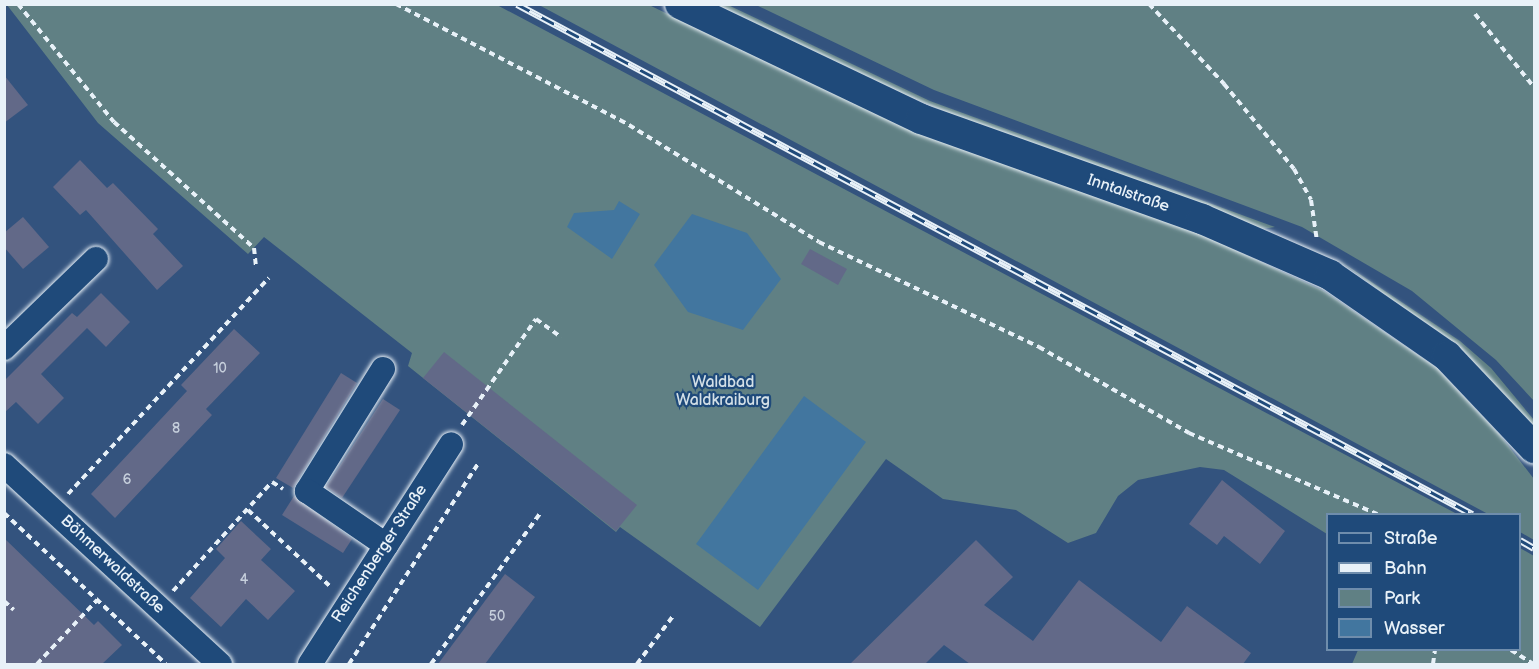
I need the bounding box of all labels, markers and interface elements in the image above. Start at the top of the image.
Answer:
street label: Inntalstraße [1084,171,1172,217]
house number: 10 [213,361,227,377]
park label: Waldbad Waldkraiburg [676,373,770,411]
house number: 8 [172,421,180,437]
house number: 6 [123,472,131,488]
street label: Reichenberger Straße [328,481,432,627]
street label: Böhmerwaldstraße [56,512,168,618]
legend [1326,513,1521,651]
text: Straße [1384,528,1437,549]
text: Bahn [1384,558,1427,579]
house number: 4 [240,572,248,588]
text: Park [1384,588,1420,609]
house number: 50 [489,609,505,625]
text: Wasser [1384,618,1445,639]

